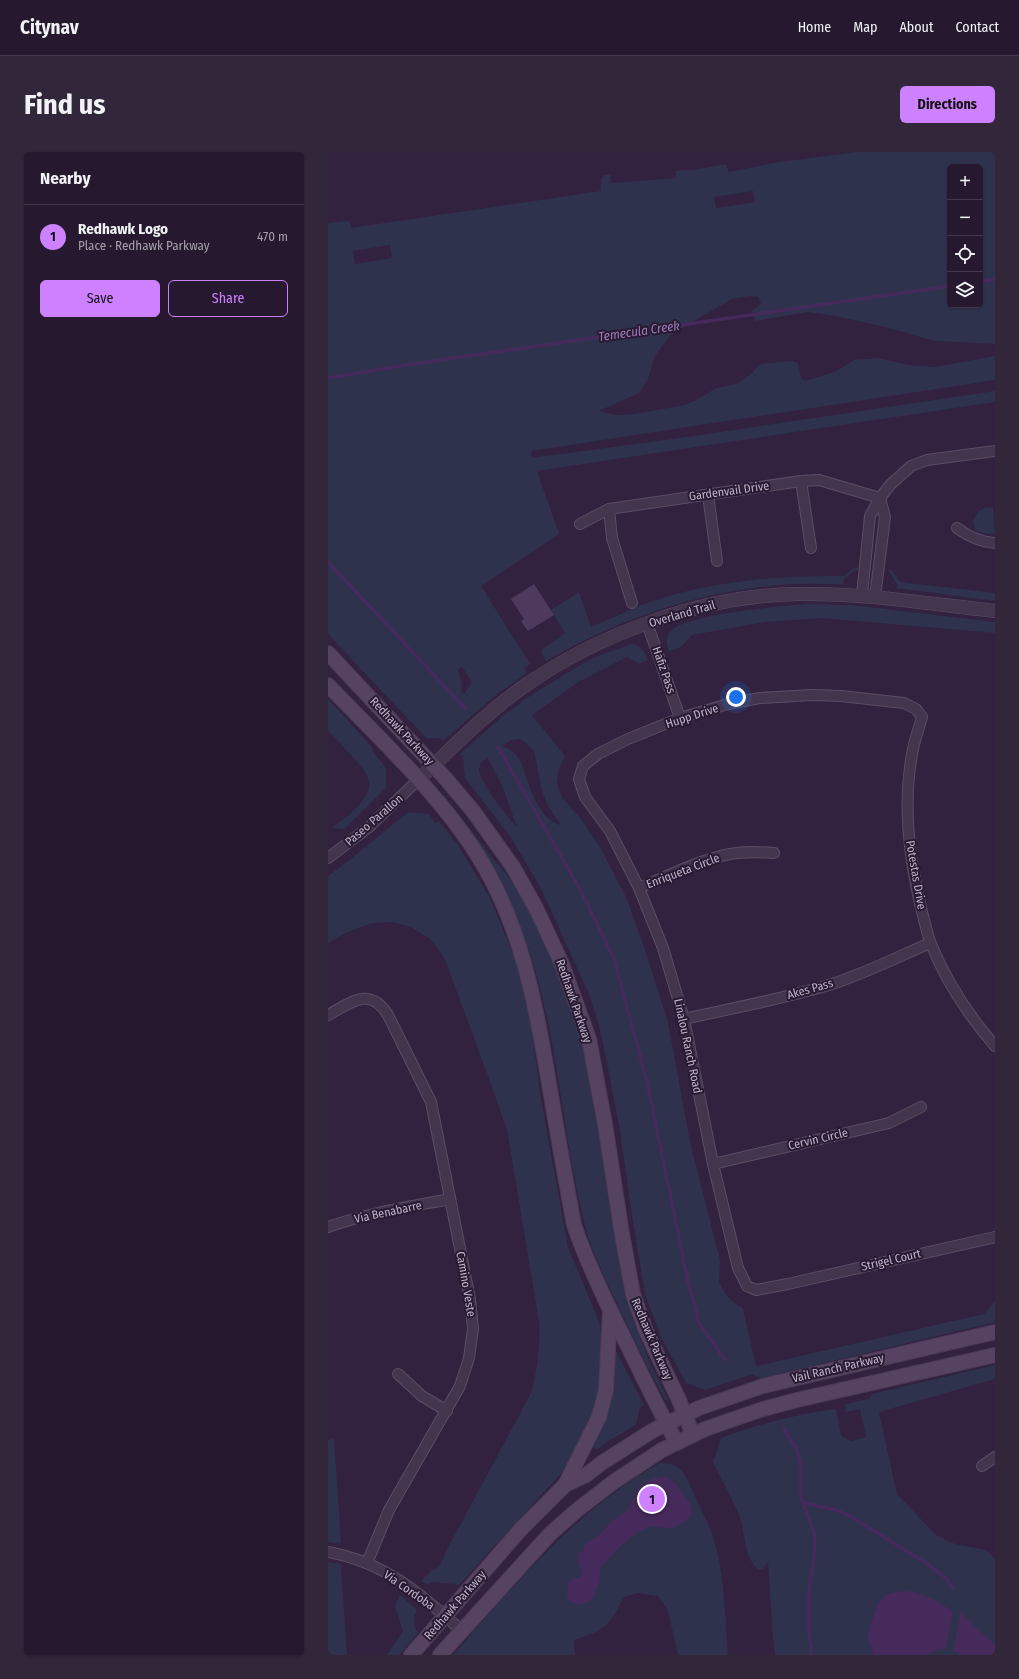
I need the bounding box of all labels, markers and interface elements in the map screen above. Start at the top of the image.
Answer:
text: Citynav [20,16,79,39]
text: Home [798,19,831,36]
text: Map [853,19,877,36]
text: About [899,19,934,36]
text: Contact [956,19,999,36]
button: Directions [900,86,995,123]
text: Find us [24,88,106,121]
map controls [947,164,983,308]
button: + [947,164,983,200]
text: Nearby [40,168,91,189]
button: − [947,200,983,236]
text: Redhawk Logo [78,220,168,238]
text: 1 [50,229,56,244]
text: 470 m [257,229,288,244]
button: locate [947,236,983,272]
text: Place · Redhawk Parkway [78,238,209,253]
button: layers [947,272,983,308]
button: Save [40,280,160,317]
button: Share [168,280,288,317]
water label: Temecula Creek [597,318,681,344]
street label: Gardenvail Drive [688,478,770,504]
street label: Overland Trail [647,598,717,630]
street label: Hafiz Pass [649,645,679,695]
your location [726,687,746,707]
street label: Redhawk Parkway [367,694,437,768]
street label: Hupp Drive [664,701,720,731]
street label: Paseo Parallon [342,791,406,849]
street label: Potestas Drive [903,839,929,911]
street label: Enriqueta Circle [644,851,722,891]
street label: Redhawk Parkway [553,957,595,1045]
street label: Akes Pass [785,976,835,1002]
street label: Linalou Ranch Road [671,997,705,1095]
street label: Cervin Circle [787,1125,849,1153]
street label: Via Benabarre [353,1198,423,1226]
street label: Strigel Court [860,1246,922,1274]
street label: Camino Veste [453,1250,479,1318]
street label: Redhawk Parkway [629,1296,676,1382]
street label: Vail Ranch Parkway [791,1351,886,1385]
pin: 1 [639,1484,665,1514]
street label: Via Cordoba [381,1567,437,1613]
street label: Redhawk Parkway [421,1567,489,1643]

